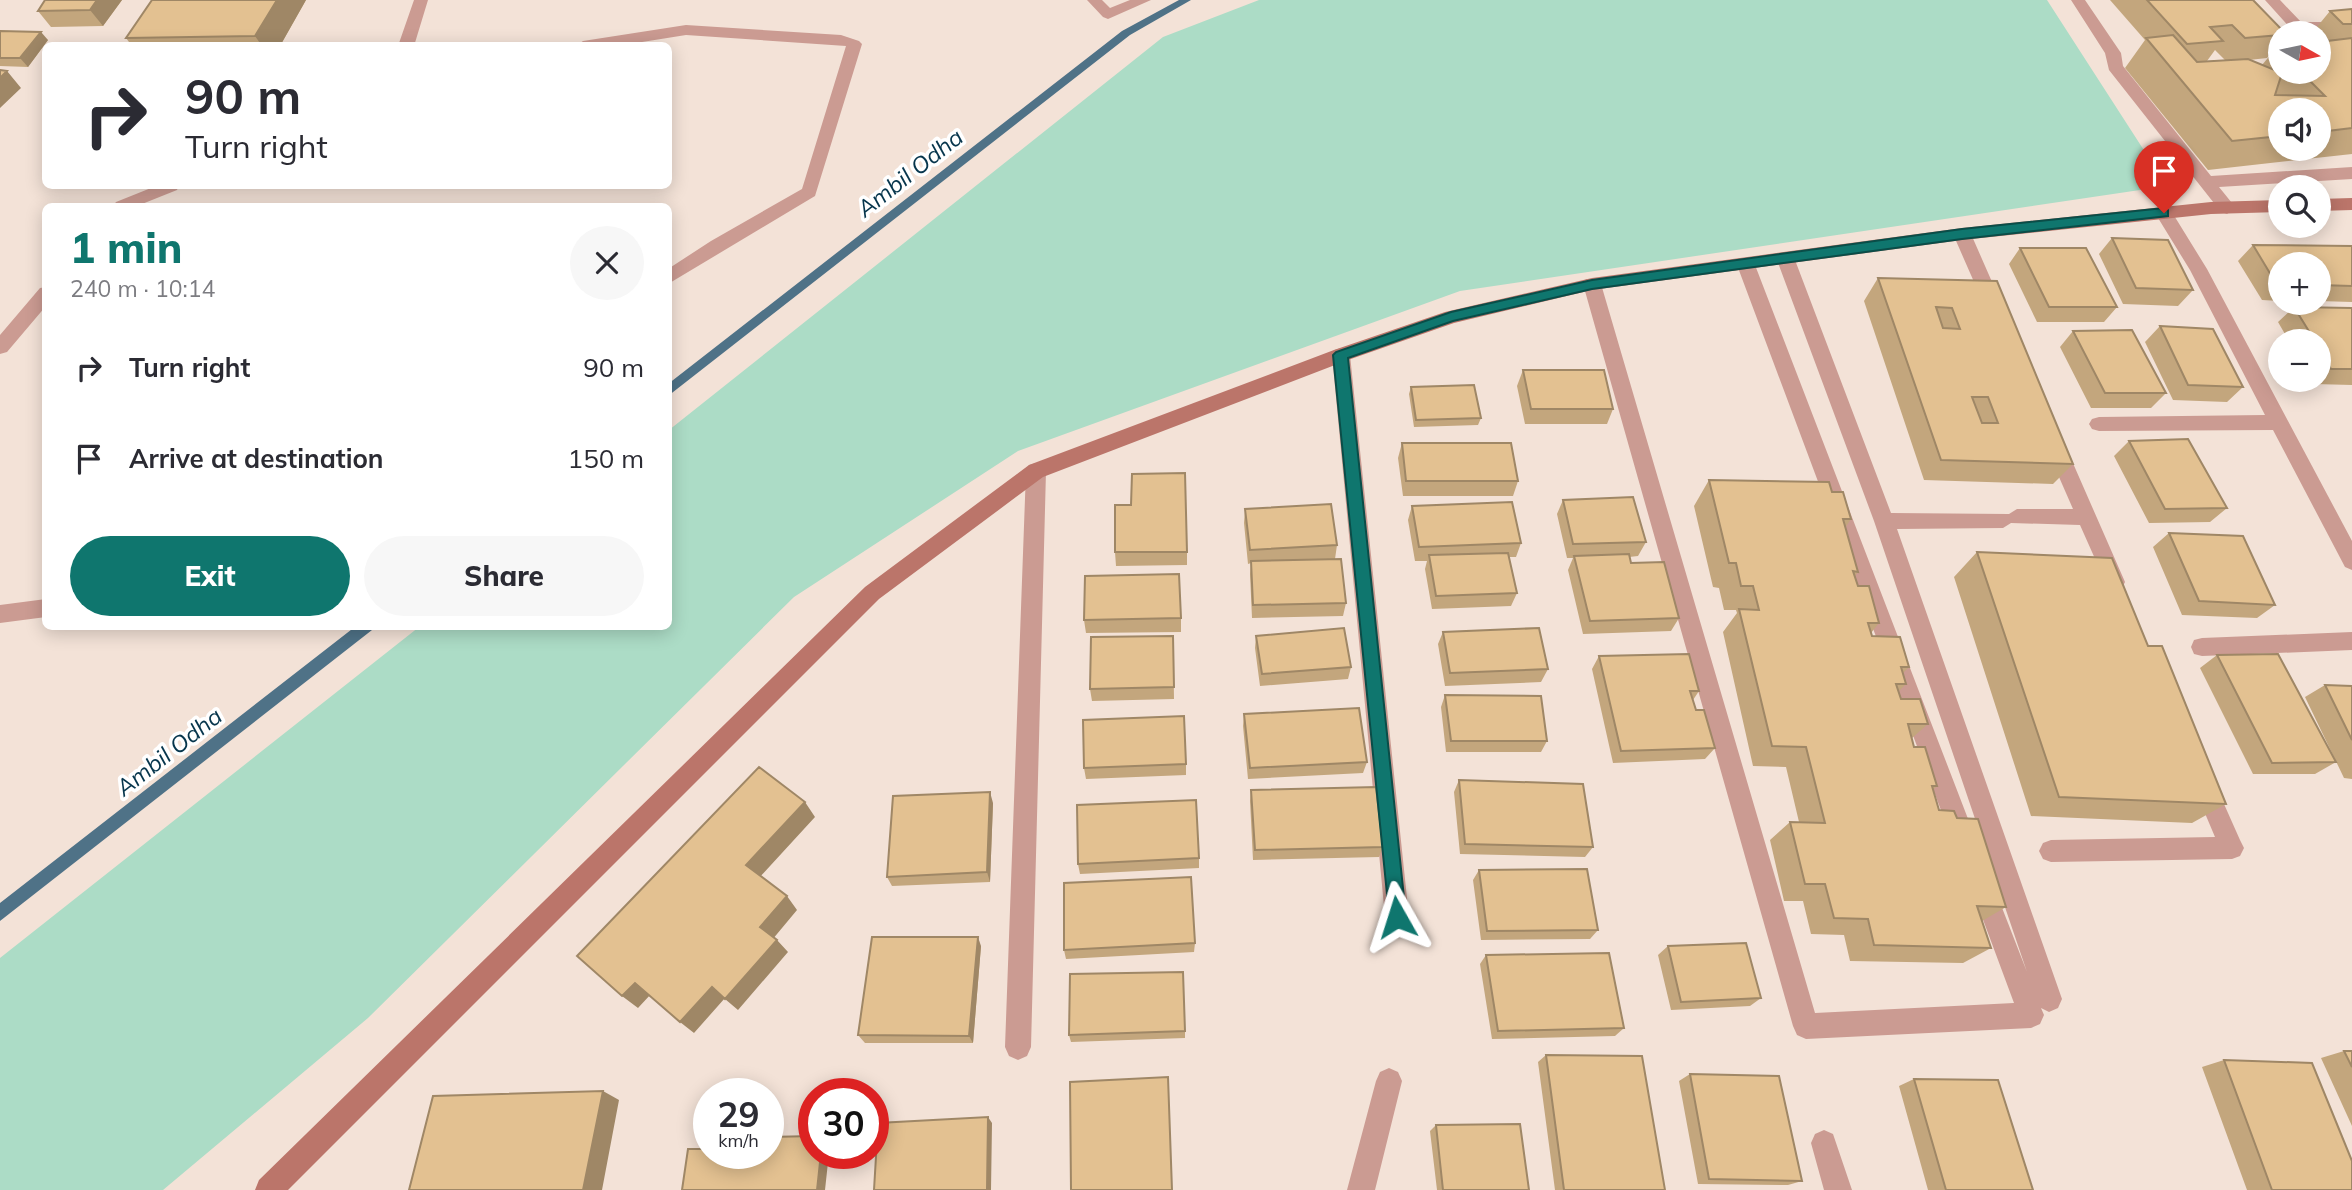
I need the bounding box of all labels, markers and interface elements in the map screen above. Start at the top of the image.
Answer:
north arrow [2268,21,2331,84]
map controls [2268,21,2331,392]
text: 90 m [185,65,301,126]
icon: right [70,70,161,161]
button: sound [2268,98,2331,161]
water label: Ambil Odha [850,122,969,224]
text: Turn right [185,126,328,166]
pin [2134,141,2194,213]
icon: arrive [2145,152,2183,190]
button: search [2268,175,2331,238]
text: 1 min [70,221,183,274]
button: close [570,226,644,300]
button: + [2268,252,2331,315]
text: 240 m · 10:14 [70,274,215,303]
button: − [2268,329,2331,392]
icon: right [70,349,108,387]
text: Turn right [129,351,250,384]
text: 90 m [583,351,644,384]
icon: arrive [70,440,108,478]
text: Arrive at destination [129,442,384,475]
text: 150 m [568,442,644,475]
button: Exit [70,536,350,616]
button: Share [364,536,644,616]
water label: Ambil Odha [109,701,228,803]
position arrow [1360,880,1434,954]
speed limit sign: 30 [798,1078,889,1169]
text: 29 [717,1092,760,1136]
text: km/h [718,1129,759,1152]

